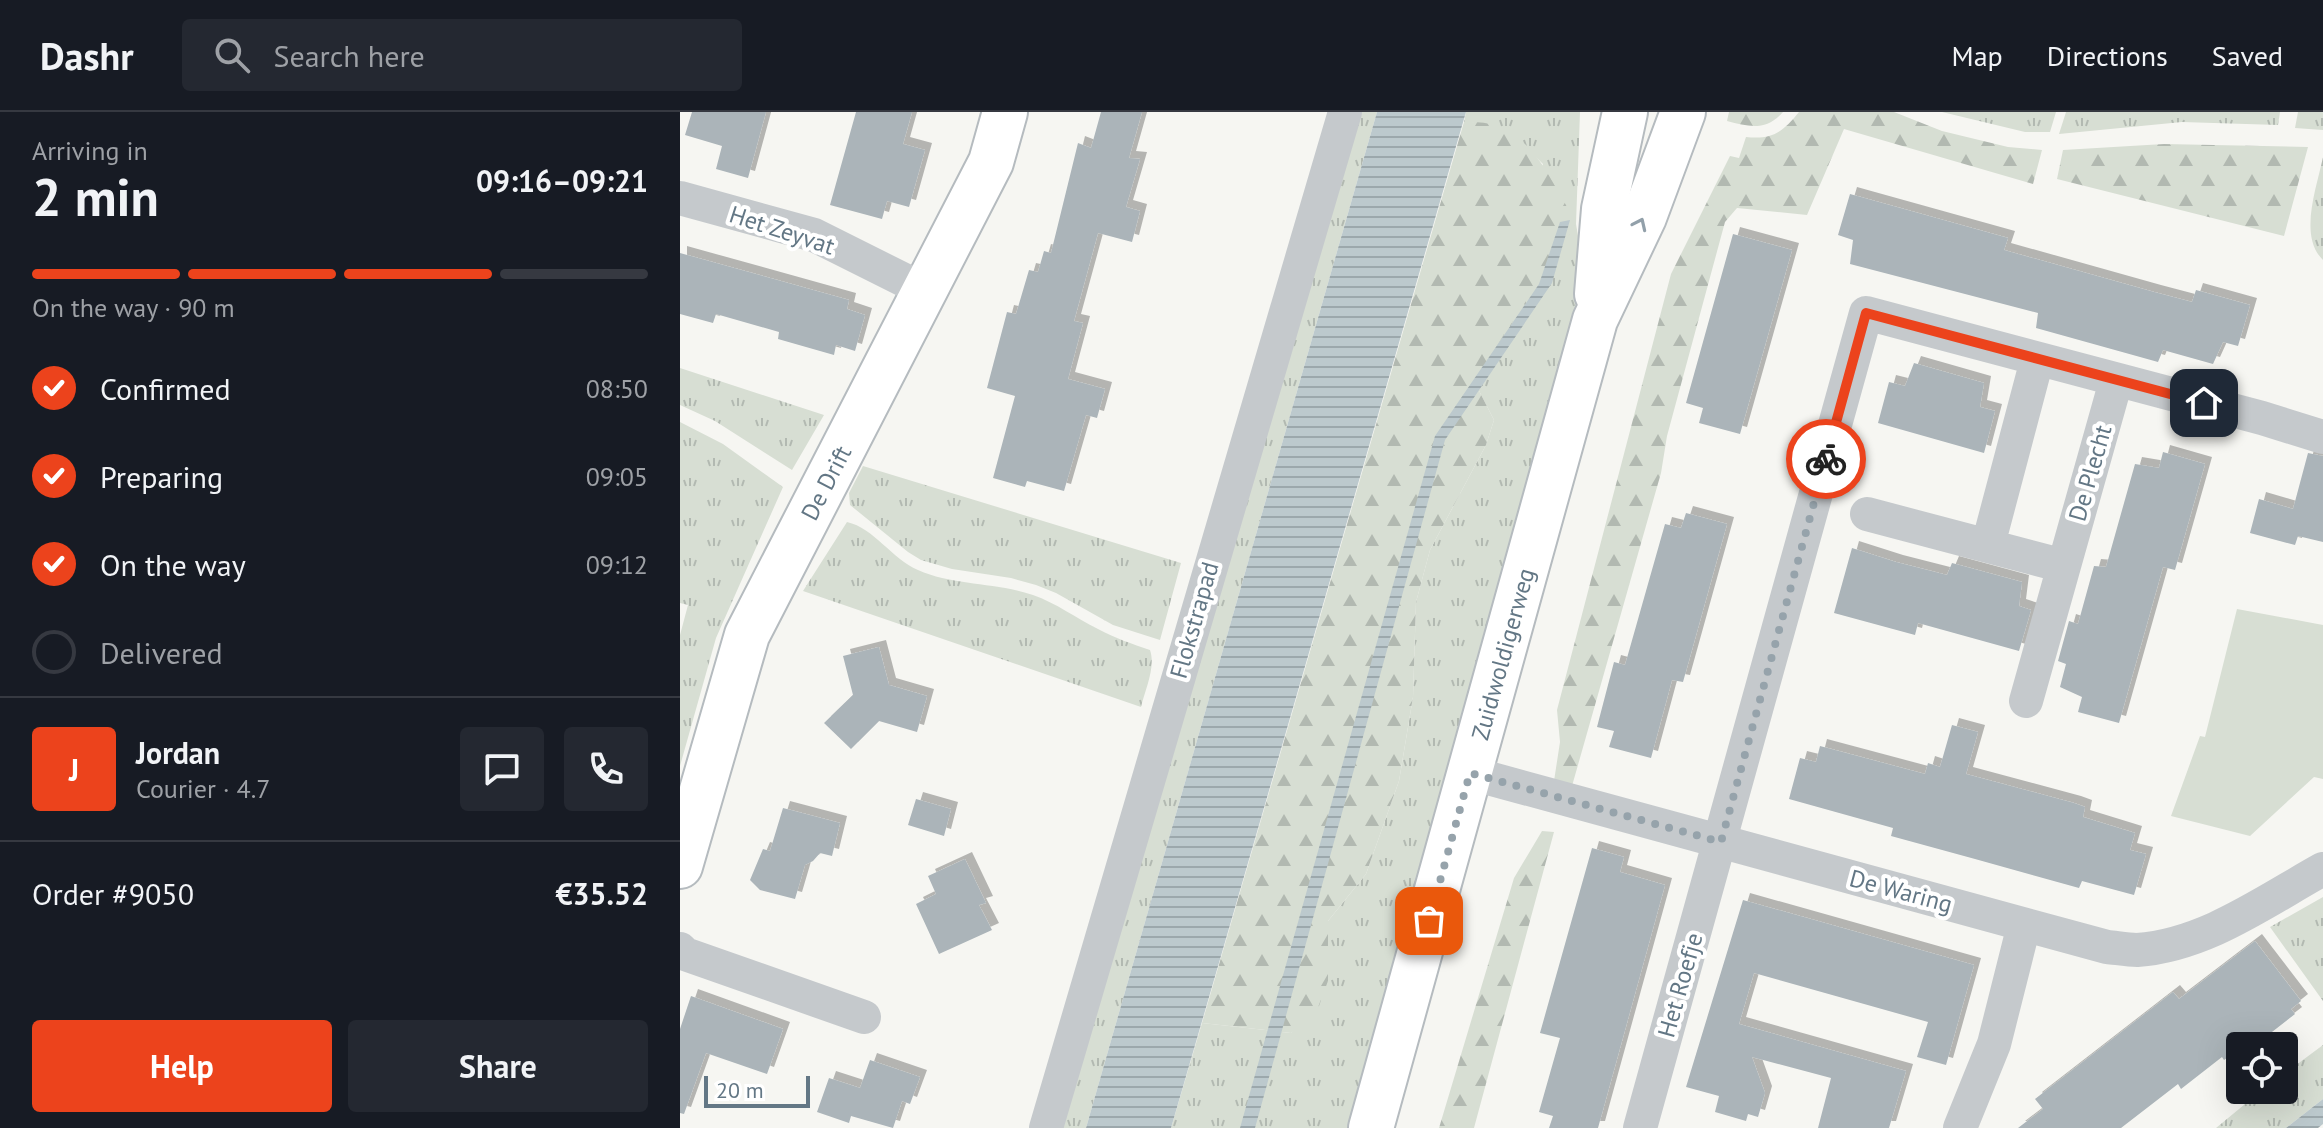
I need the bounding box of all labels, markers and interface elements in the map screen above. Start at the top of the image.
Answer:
search box [182,19,742,91]
text: Dashr [40,31,134,80]
icon: search [210,33,254,77]
text: Search here [274,36,425,75]
text: Map [1952,37,2003,74]
text: Directions [2047,37,2168,74]
text: Saved [2212,37,2283,74]
text: Arriving in [32,134,148,167]
text: 09:16–09:21 [476,161,648,200]
text: 2 min [32,163,159,230]
street label: Het Zeyvat [725,198,839,262]
one-way arrow [1631,218,1647,233]
text: On the way · 90 m [32,291,235,324]
icon: check [32,366,76,410]
text: Confirmed [100,369,231,408]
pin [2170,369,2238,437]
text: 08:50 [586,372,648,405]
icon: home [2182,381,2226,425]
courier [1786,419,1866,499]
street label: De Plecht [2061,421,2119,525]
icon: bike [1804,437,1848,481]
street label: De Drift [793,440,858,525]
icon: check [32,454,76,498]
text: Preparing [100,457,223,496]
text: 09:05 [586,460,648,493]
icon: check [32,542,76,586]
text: On the way [100,545,246,584]
text: 09:12 [586,548,648,581]
street label: Flokstrapad [1163,558,1225,682]
street label: Zuidwoldigerweg [1464,564,1541,743]
text: Delivered [100,633,223,672]
button: chat [460,727,544,811]
button: phone [564,727,648,811]
text: Jordan [136,733,220,772]
text: J [69,750,79,789]
text: Courier · 4.7 [136,772,270,805]
street label: De Waring [1846,862,1956,920]
text: Order #9050 [32,874,194,913]
text: €35.52 [556,874,648,913]
pin [1395,887,1463,955]
icon: bag [1407,899,1451,943]
street label: Het Roefje [1650,929,1710,1041]
button: Help [32,1020,332,1112]
button: Share [348,1020,648,1112]
map controls [2226,1032,2298,1104]
button: locate [2226,1032,2298,1104]
scale bar [704,1072,810,1108]
text: 20 m [716,1076,764,1104]

